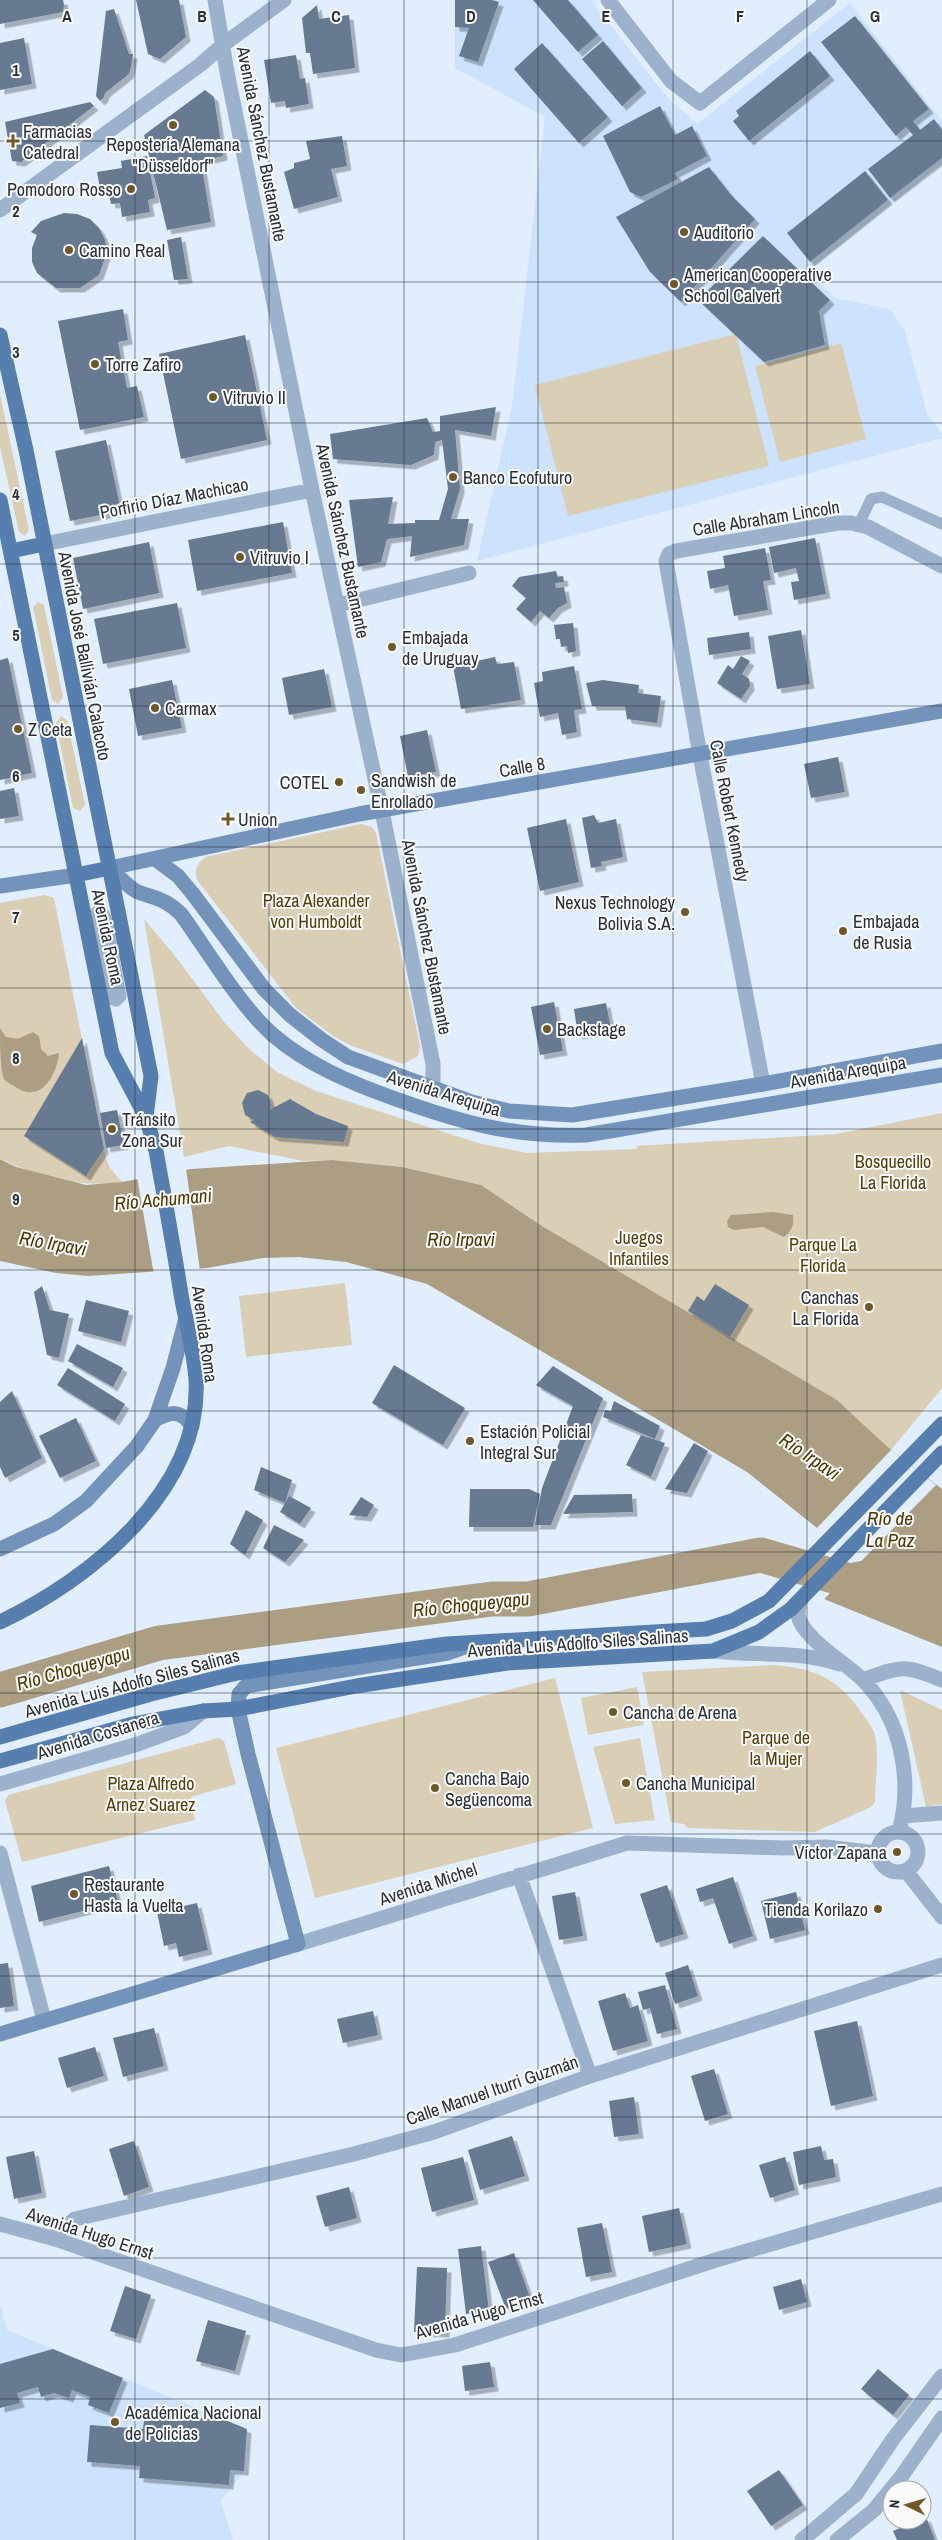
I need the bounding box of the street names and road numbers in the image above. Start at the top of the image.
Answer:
street label: Avenida Sánchez Bustamante [231,43,293,244]
street label: Avenida Sánchez Bustamante [310,440,376,641]
street label: Porfirio Díaz Machicao [98,471,250,525]
street label: Calle Abraham Lincoln [691,494,841,542]
street label: Avenida José Ballivián Calacoto [52,548,118,763]
street label: Calle Robert Kennedy [704,738,756,885]
street label: Calle 8 [497,751,547,783]
street label: Avenida Sánchez Bustamante [396,836,458,1037]
street label: Avenida Roma [85,886,130,987]
street label: Avenida Arequipa [787,1050,908,1095]
street label: Avenida Arequipa [383,1064,504,1122]
street label: Avenida Roma [186,1283,224,1384]
street label: Avenida Luis Adolfo Siles Salinas [466,1623,689,1663]
street label: Avenida Luis Adolfo Siles Salinas [21,1642,242,1724]
street label: Avenida Costanera [33,1705,162,1766]
street label: Avenida Michel [375,1856,480,1912]
street label: Calle Manuel Iturri Guzmán [403,2049,581,2131]
street label: Avenida Hugo Ernst [22,2200,157,2265]
street label: Avenida Hugo Ernst [411,2285,546,2345]

